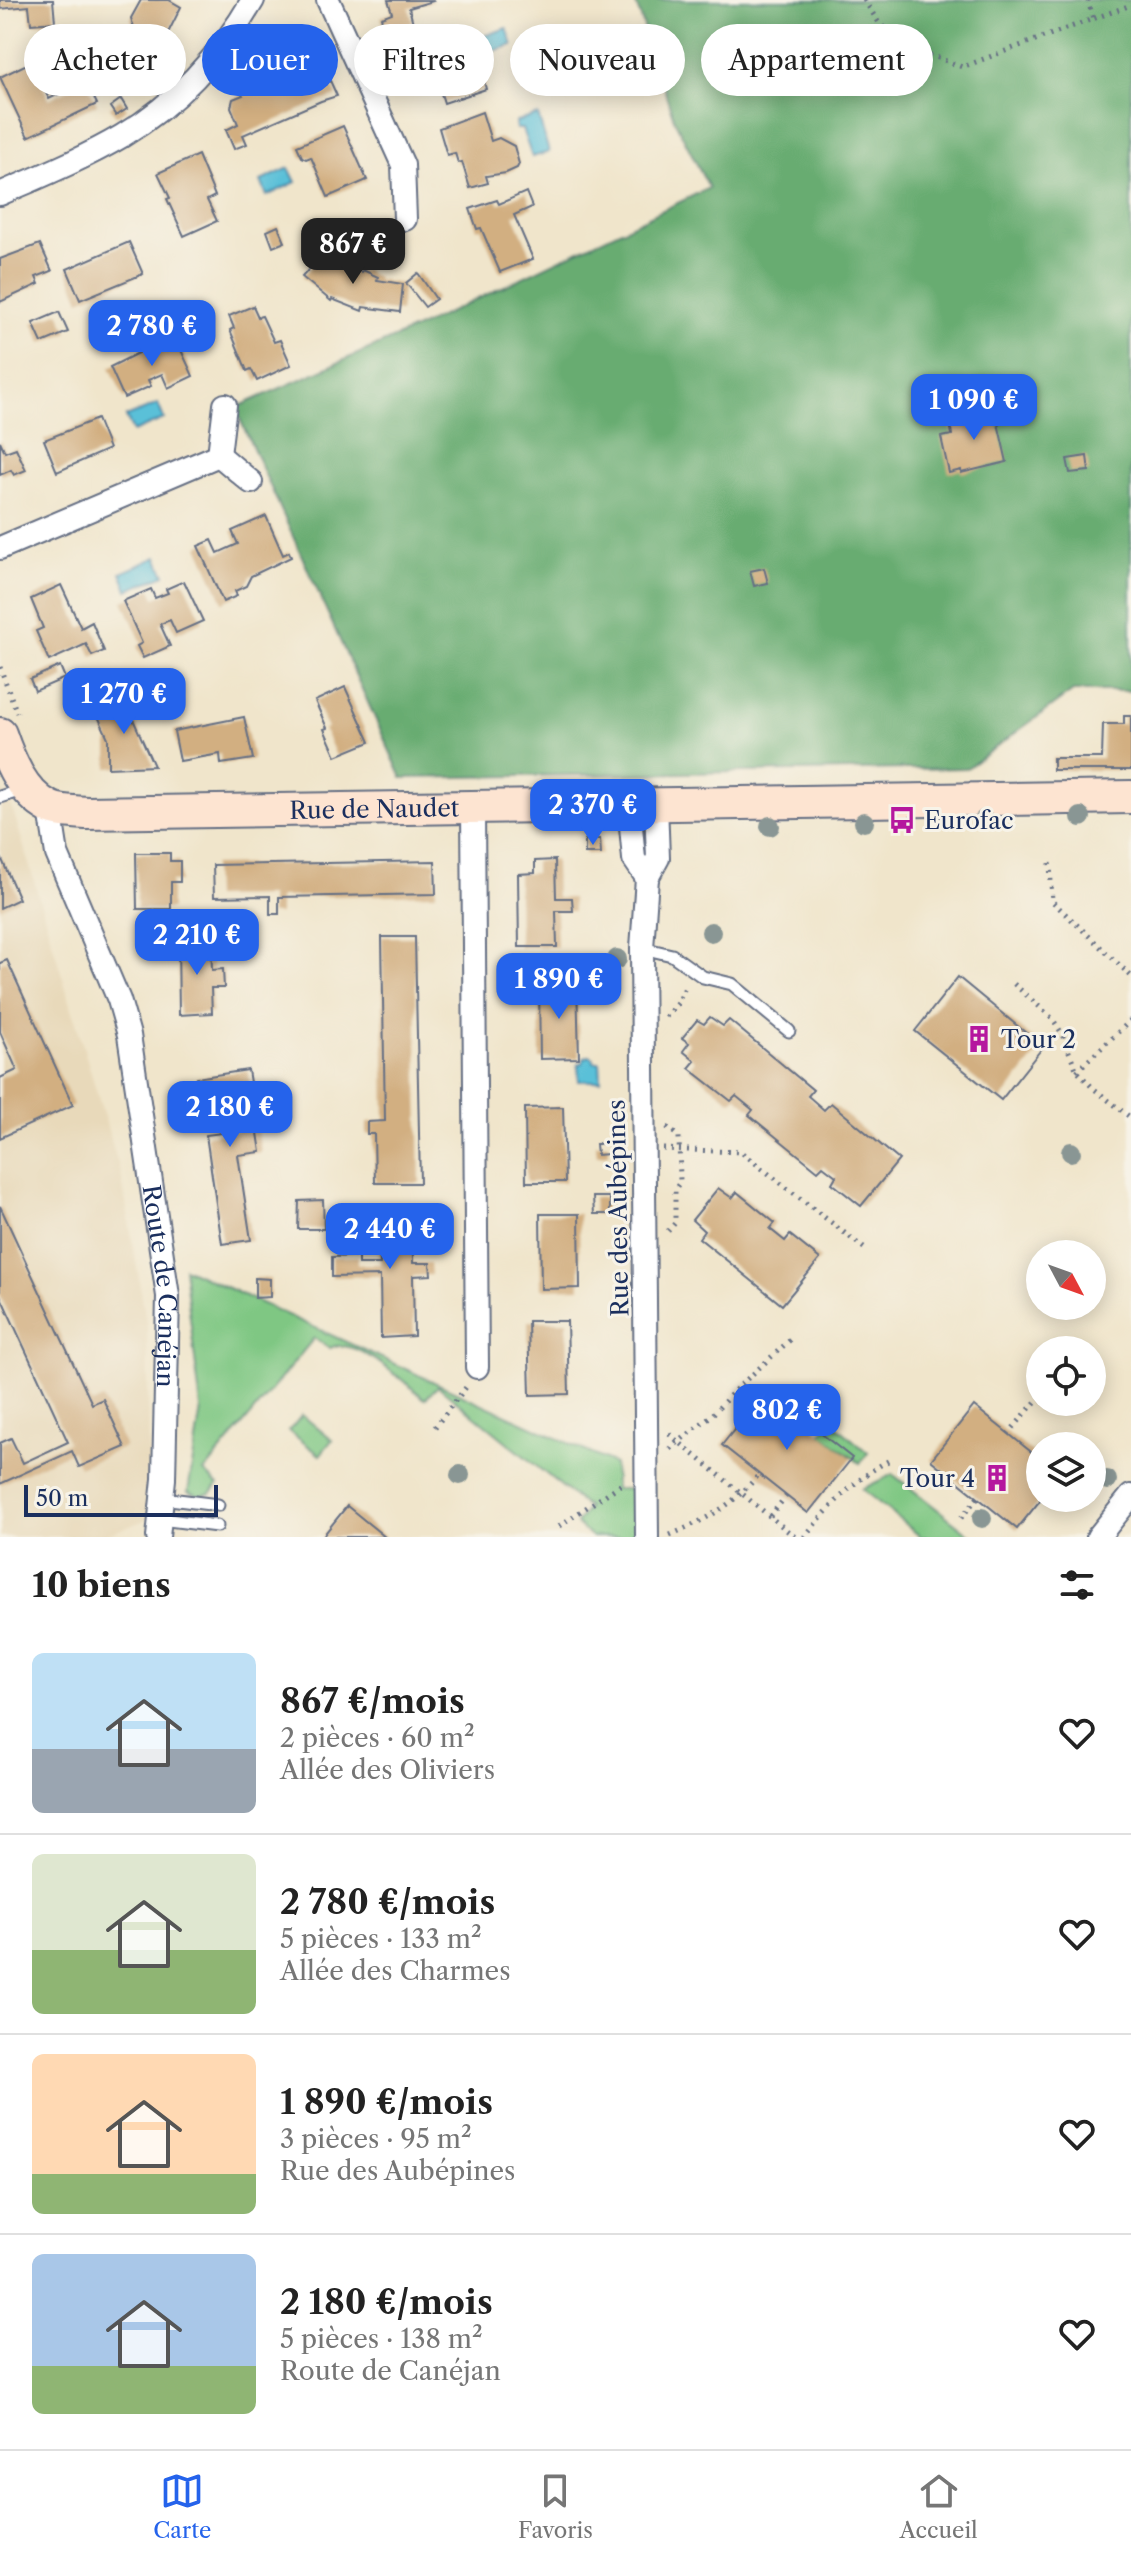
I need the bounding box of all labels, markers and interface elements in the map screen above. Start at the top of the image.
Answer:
chip: Acheter [24,24,186,96]
chip: Louer [202,24,338,96]
chip: Filtres [354,24,494,96]
chip: Nouveau [510,24,685,96]
chip: Appartement [701,24,933,96]
pin: 867 € [297,218,409,286]
text: 867 € [319,228,387,260]
pin: 2 780 € [78,300,226,368]
text: 2 780 € [106,310,198,342]
pin: 1 090 € [900,374,1048,442]
text: 1 090 € [929,384,1019,416]
pin: 1 270 € [50,668,198,736]
text: 1 270 € [81,678,167,710]
pin: 2 370 € [519,779,667,847]
text: 2 370 € [548,789,638,821]
street label: Rue de Naudet [289,793,460,824]
bus stop icon: Eurofac [887,805,917,835]
place label: Eurofac [924,806,1014,835]
pin: 2 210 € [123,909,271,977]
text: 2 210 € [153,919,241,951]
pin: 1 890 € [485,953,633,1021]
text: 1 890 € [514,963,604,995]
building icon: Tour 2 [964,1024,994,1054]
place label: Tour 2 [1001,1025,1076,1054]
pin: 2 180 € [156,1081,304,1149]
text: 2 180 € [185,1091,275,1123]
street label: Rue des Aubépines [602,1099,634,1317]
street label: Route de Canéjan [137,1183,183,1388]
pin: 2 440 € [316,1203,464,1271]
text: 2 440 € [344,1213,436,1245]
north arrow [1026,1240,1106,1320]
map controls [1026,1240,1106,1512]
button: locate [1026,1336,1106,1416]
pin: 802 € [731,1384,843,1452]
text: 802 € [752,1394,822,1426]
button: layers [1026,1432,1106,1512]
building icon: Tour 4 [982,1463,1012,1493]
place label: Tour 4 [900,1464,975,1493]
scale bar [24,1481,218,1517]
text: 50 m [36,1485,88,1512]
icon: filters [1055,1563,1099,1607]
text: 10 biens [32,1564,171,1606]
text: 867 €/mois [280,1680,465,1722]
icon: home [96,1685,192,1781]
icon: heart [1055,1711,1099,1755]
text: 2 pièces · 60 m² [280,1722,475,1754]
text: Allée des Oliviers [280,1754,495,1786]
text: 2 780 €/mois [280,1881,495,1923]
icon: home [96,1886,192,1982]
icon: heart [1055,1912,1099,1956]
text: 5 pièces · 133 m² [280,1923,482,1955]
text: Allée des Charmes [280,1955,510,1987]
text: 1 890 €/mois [280,2081,493,2123]
icon: home [96,2086,192,2182]
icon: heart [1055,2112,1099,2156]
text: 3 pièces · 95 m² [280,2123,472,2155]
text: Rue des Aubépines [280,2155,515,2187]
text: 2 180 €/mois [280,2281,493,2323]
icon: home [96,2286,192,2382]
icon: heart [1055,2312,1099,2356]
text: 5 pièces · 138 m² [280,2323,483,2355]
text: Route de Canéjan [280,2355,501,2387]
tab: Carte [153,2469,211,2544]
tab: Favoris [518,2469,593,2544]
tab: Accueil [899,2469,978,2544]

